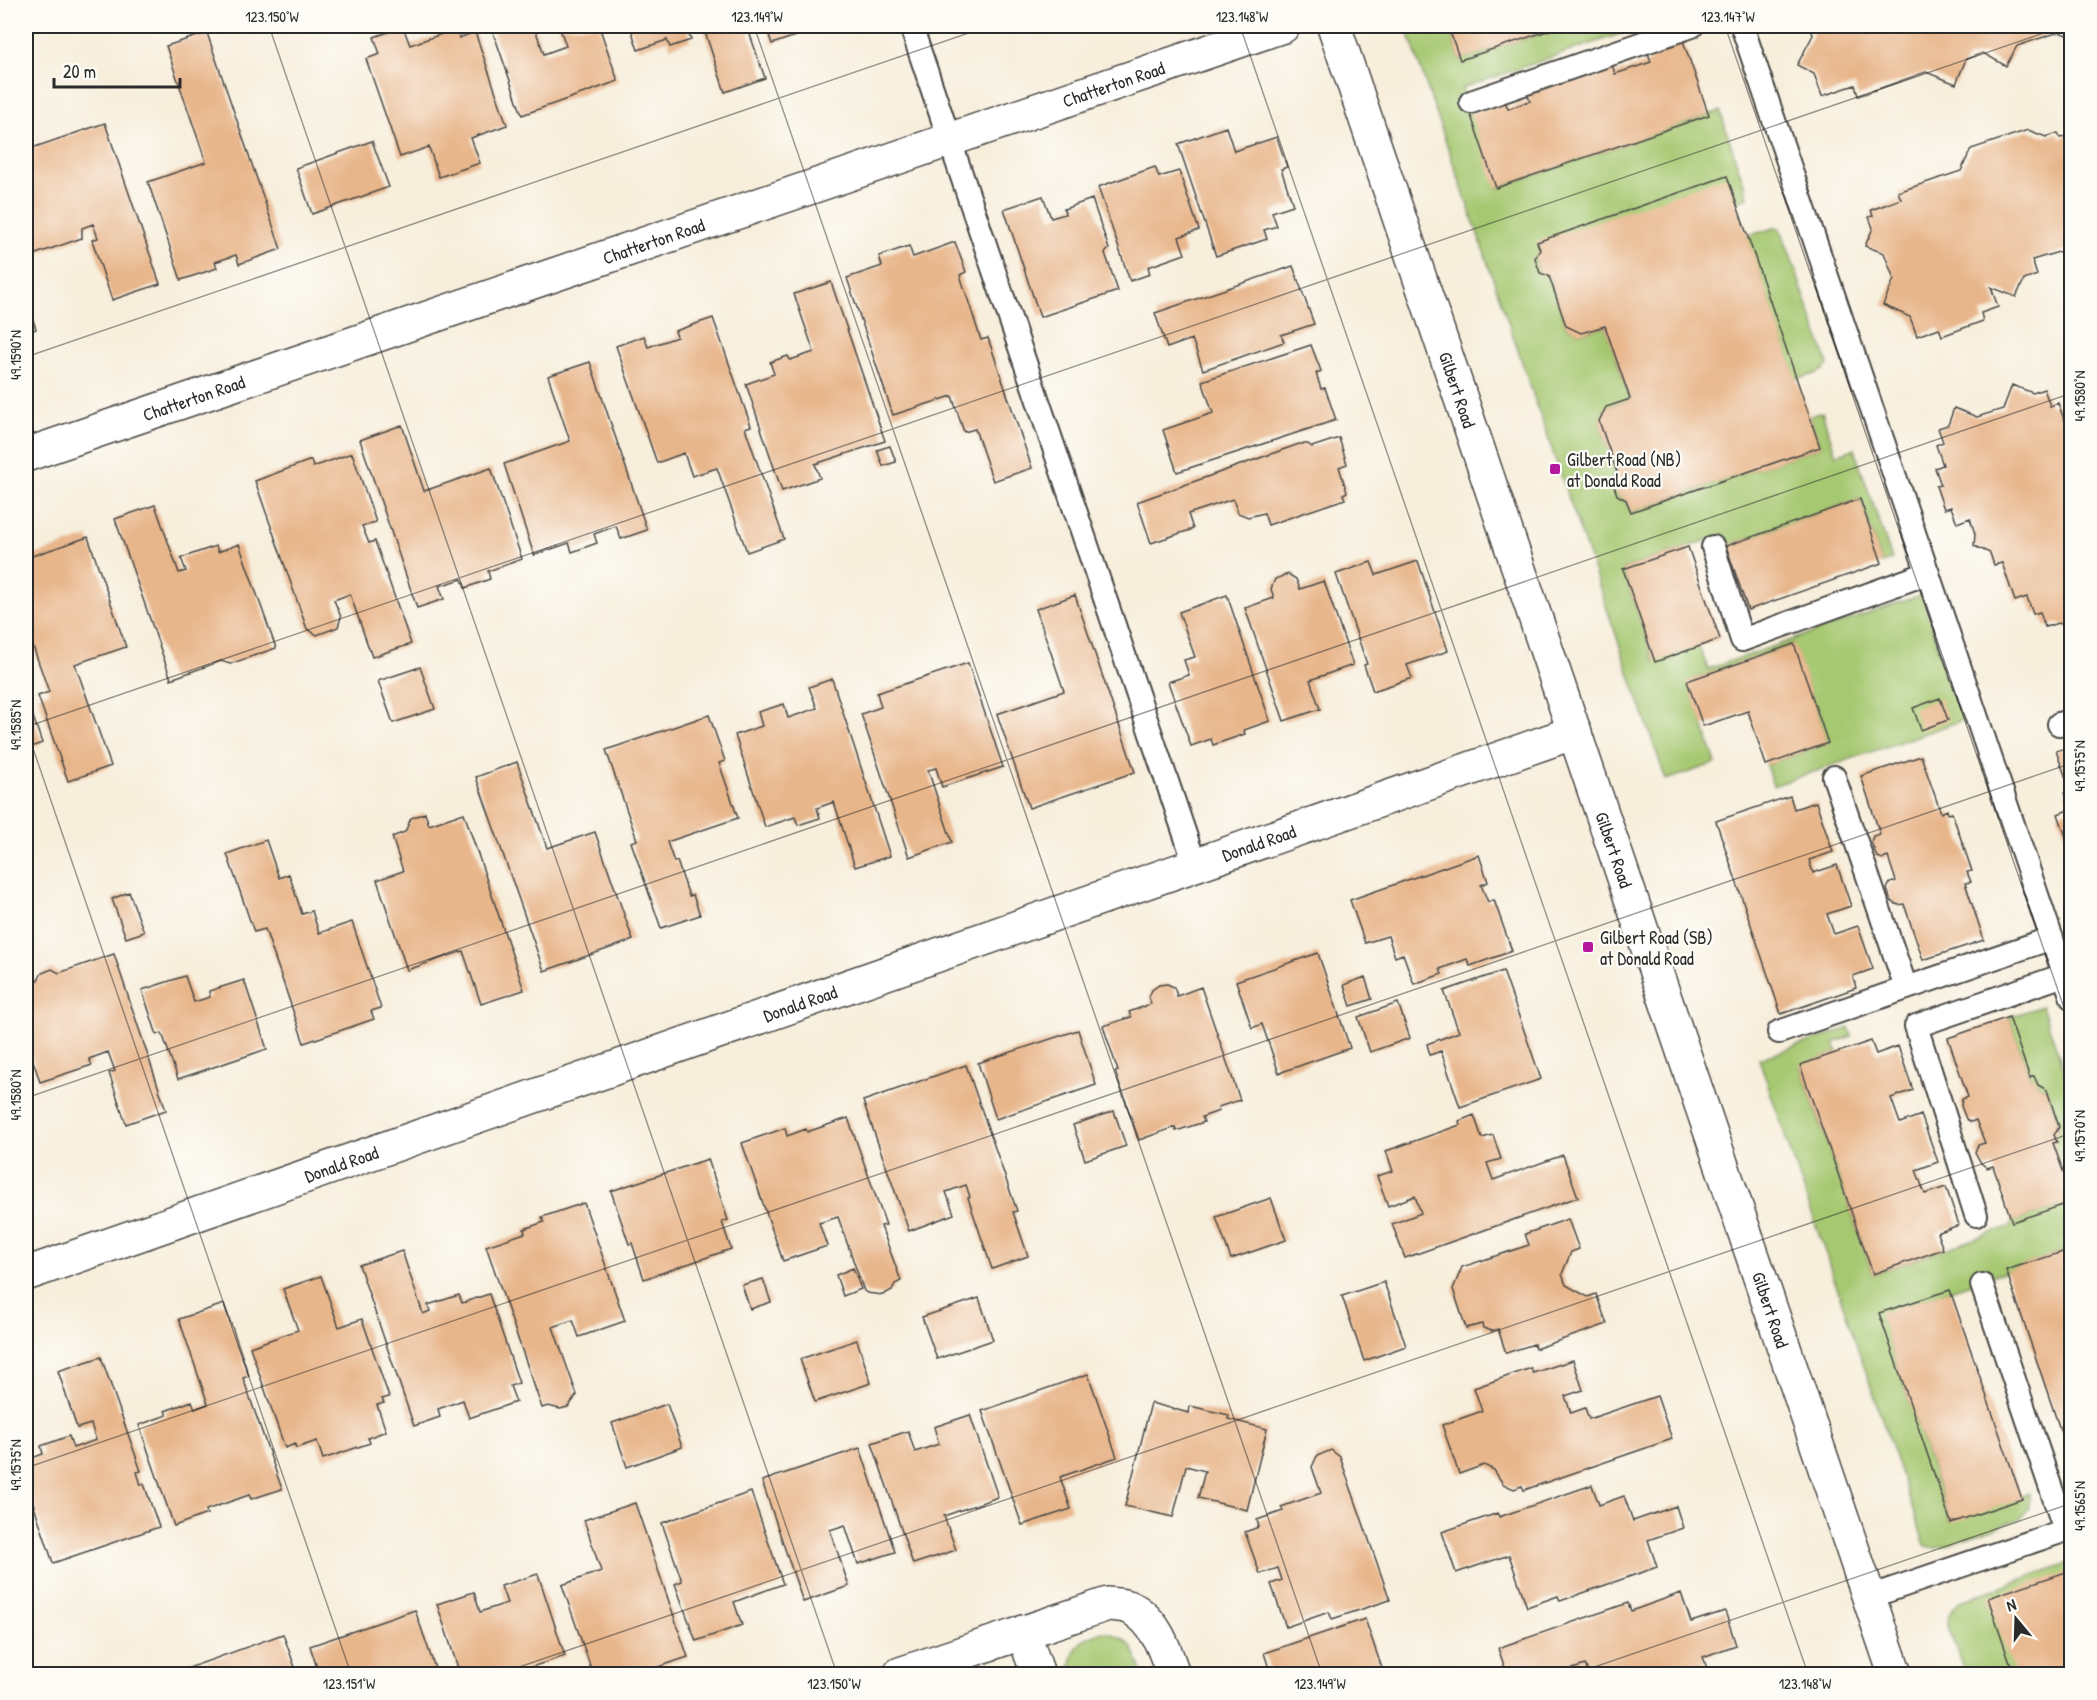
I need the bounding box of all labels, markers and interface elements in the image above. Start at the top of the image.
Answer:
text: 123.150°W [245,6,300,27]
text: 123.149°W [731,6,784,27]
text: 123.148°W [1216,6,1269,27]
text: 123.147°W [1701,6,1756,27]
scale bar [54,51,180,89]
street label: Chatterton Road [1059,55,1168,113]
text: 20 m [63,59,96,84]
street label: Chatterton Road [599,212,708,270]
text: 49.1590°N [5,330,26,380]
street label: Gilbert Road [1433,348,1482,431]
street label: Chatterton Road [139,369,248,427]
text: 49.1580°N [2069,371,2090,421]
place label: Gilbert Road (NB) at Donald Road [1567,447,1681,493]
marker: Gilbert Road (NB) at Donald Road [1548,462,1562,476]
text: 49.1585°N [5,700,26,750]
text: 49.1575°N [2069,740,2090,792]
street label: Gilbert Road [1590,808,1639,891]
street label: Donald Road [1218,818,1299,867]
place label: Gilbert Road (SB) at Donald Road [1600,925,1713,971]
marker: Gilbert Road (SB) at Donald Road [1581,940,1595,954]
street label: Donald Road [760,979,840,1028]
text: 49.1580°N [5,1070,26,1120]
text: 49.1570°N [2069,1110,2090,1162]
street label: Donald Road [301,1139,382,1188]
street label: Gilbert Road [1746,1268,1796,1351]
text: 49.1575°N [5,1439,26,1491]
text: 49.1565°N [2069,1481,2090,1531]
north arrow [1986,1589,2046,1649]
text: N [2004,1593,2019,1617]
text: 123.151°W [323,1673,376,1694]
text: 123.150°W [807,1673,862,1694]
text: 123.149°W [1294,1673,1347,1694]
text: 123.148°W [1779,1673,1832,1694]

